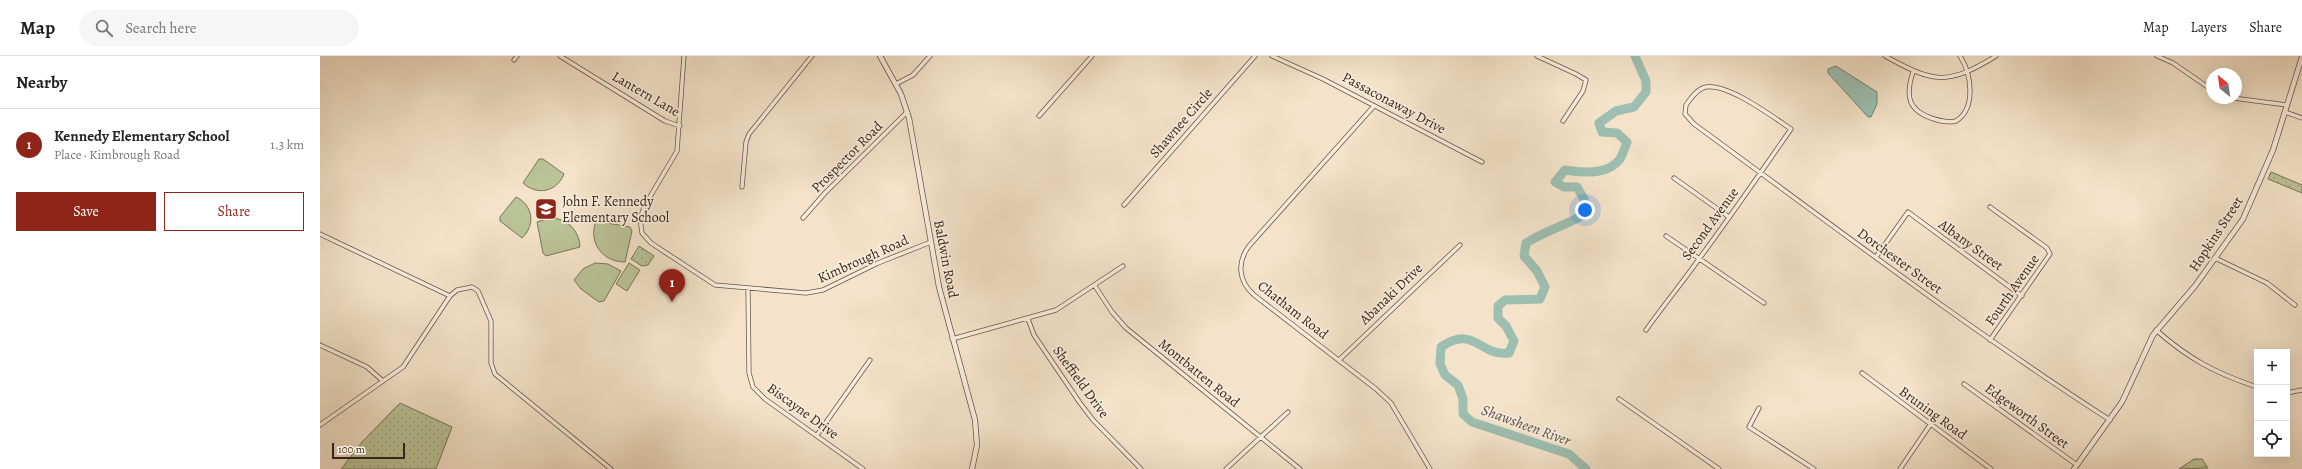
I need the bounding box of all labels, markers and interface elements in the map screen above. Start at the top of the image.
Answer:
search box [79,10,359,46]
text: Map [20,15,55,41]
icon: search [93,17,115,39]
text: Search here [125,18,197,38]
text: Map [2143,18,2169,37]
text: Layers [2191,18,2227,37]
text: Share [2249,18,2282,37]
street label: Lantern Lane [609,67,683,121]
street label: Passaconaway Drive [1339,68,1449,138]
north arrow [2206,68,2242,104]
text: Nearby [16,71,67,94]
street label: Shawnee Circle [1145,84,1217,162]
street label: Prospector Road [807,117,887,197]
text: Kennedy Elementary School [54,126,229,146]
text: 1 [27,136,31,153]
text: 1.3 km [270,136,304,153]
text: Place · Kimbrough Road [54,146,180,163]
street label: Second Avenue [1677,184,1743,264]
button: Save [16,192,156,231]
button: Share [164,192,304,231]
place label: John F. Kennedy Elementary School [562,192,670,227]
street label: Hopkins Street [2185,192,2248,275]
school or university icon: John F. Kennedy Elementary School [533,196,559,222]
your location [1575,200,1595,220]
street label: Albany Street [1934,214,2008,275]
street label: Baldwin Road [929,218,963,300]
street label: Dorchester Street [1854,224,1947,299]
street label: Kimbrough Road [815,230,912,288]
street label: Fourth Avenue [1980,251,2044,329]
street label: Abanaki Drive [1355,259,1427,330]
pin: 1 [659,269,685,302]
street label: Chatham Road [1254,276,1333,344]
street label: Montbatten Road [1154,334,1244,412]
street label: Sheffield Drive [1048,342,1114,422]
map controls [2254,349,2290,457]
button: + [2254,349,2290,385]
street label: Biscayne Drive [763,379,843,443]
street label: Edgeworth Street [1981,379,2073,453]
street label: Bruning Road [1895,382,1971,444]
button: − [2254,385,2290,421]
water label: Shawsheen River [1479,400,1574,451]
button: locate [2254,421,2290,457]
scale bar [332,441,405,460]
text: 100 m [338,442,365,457]

